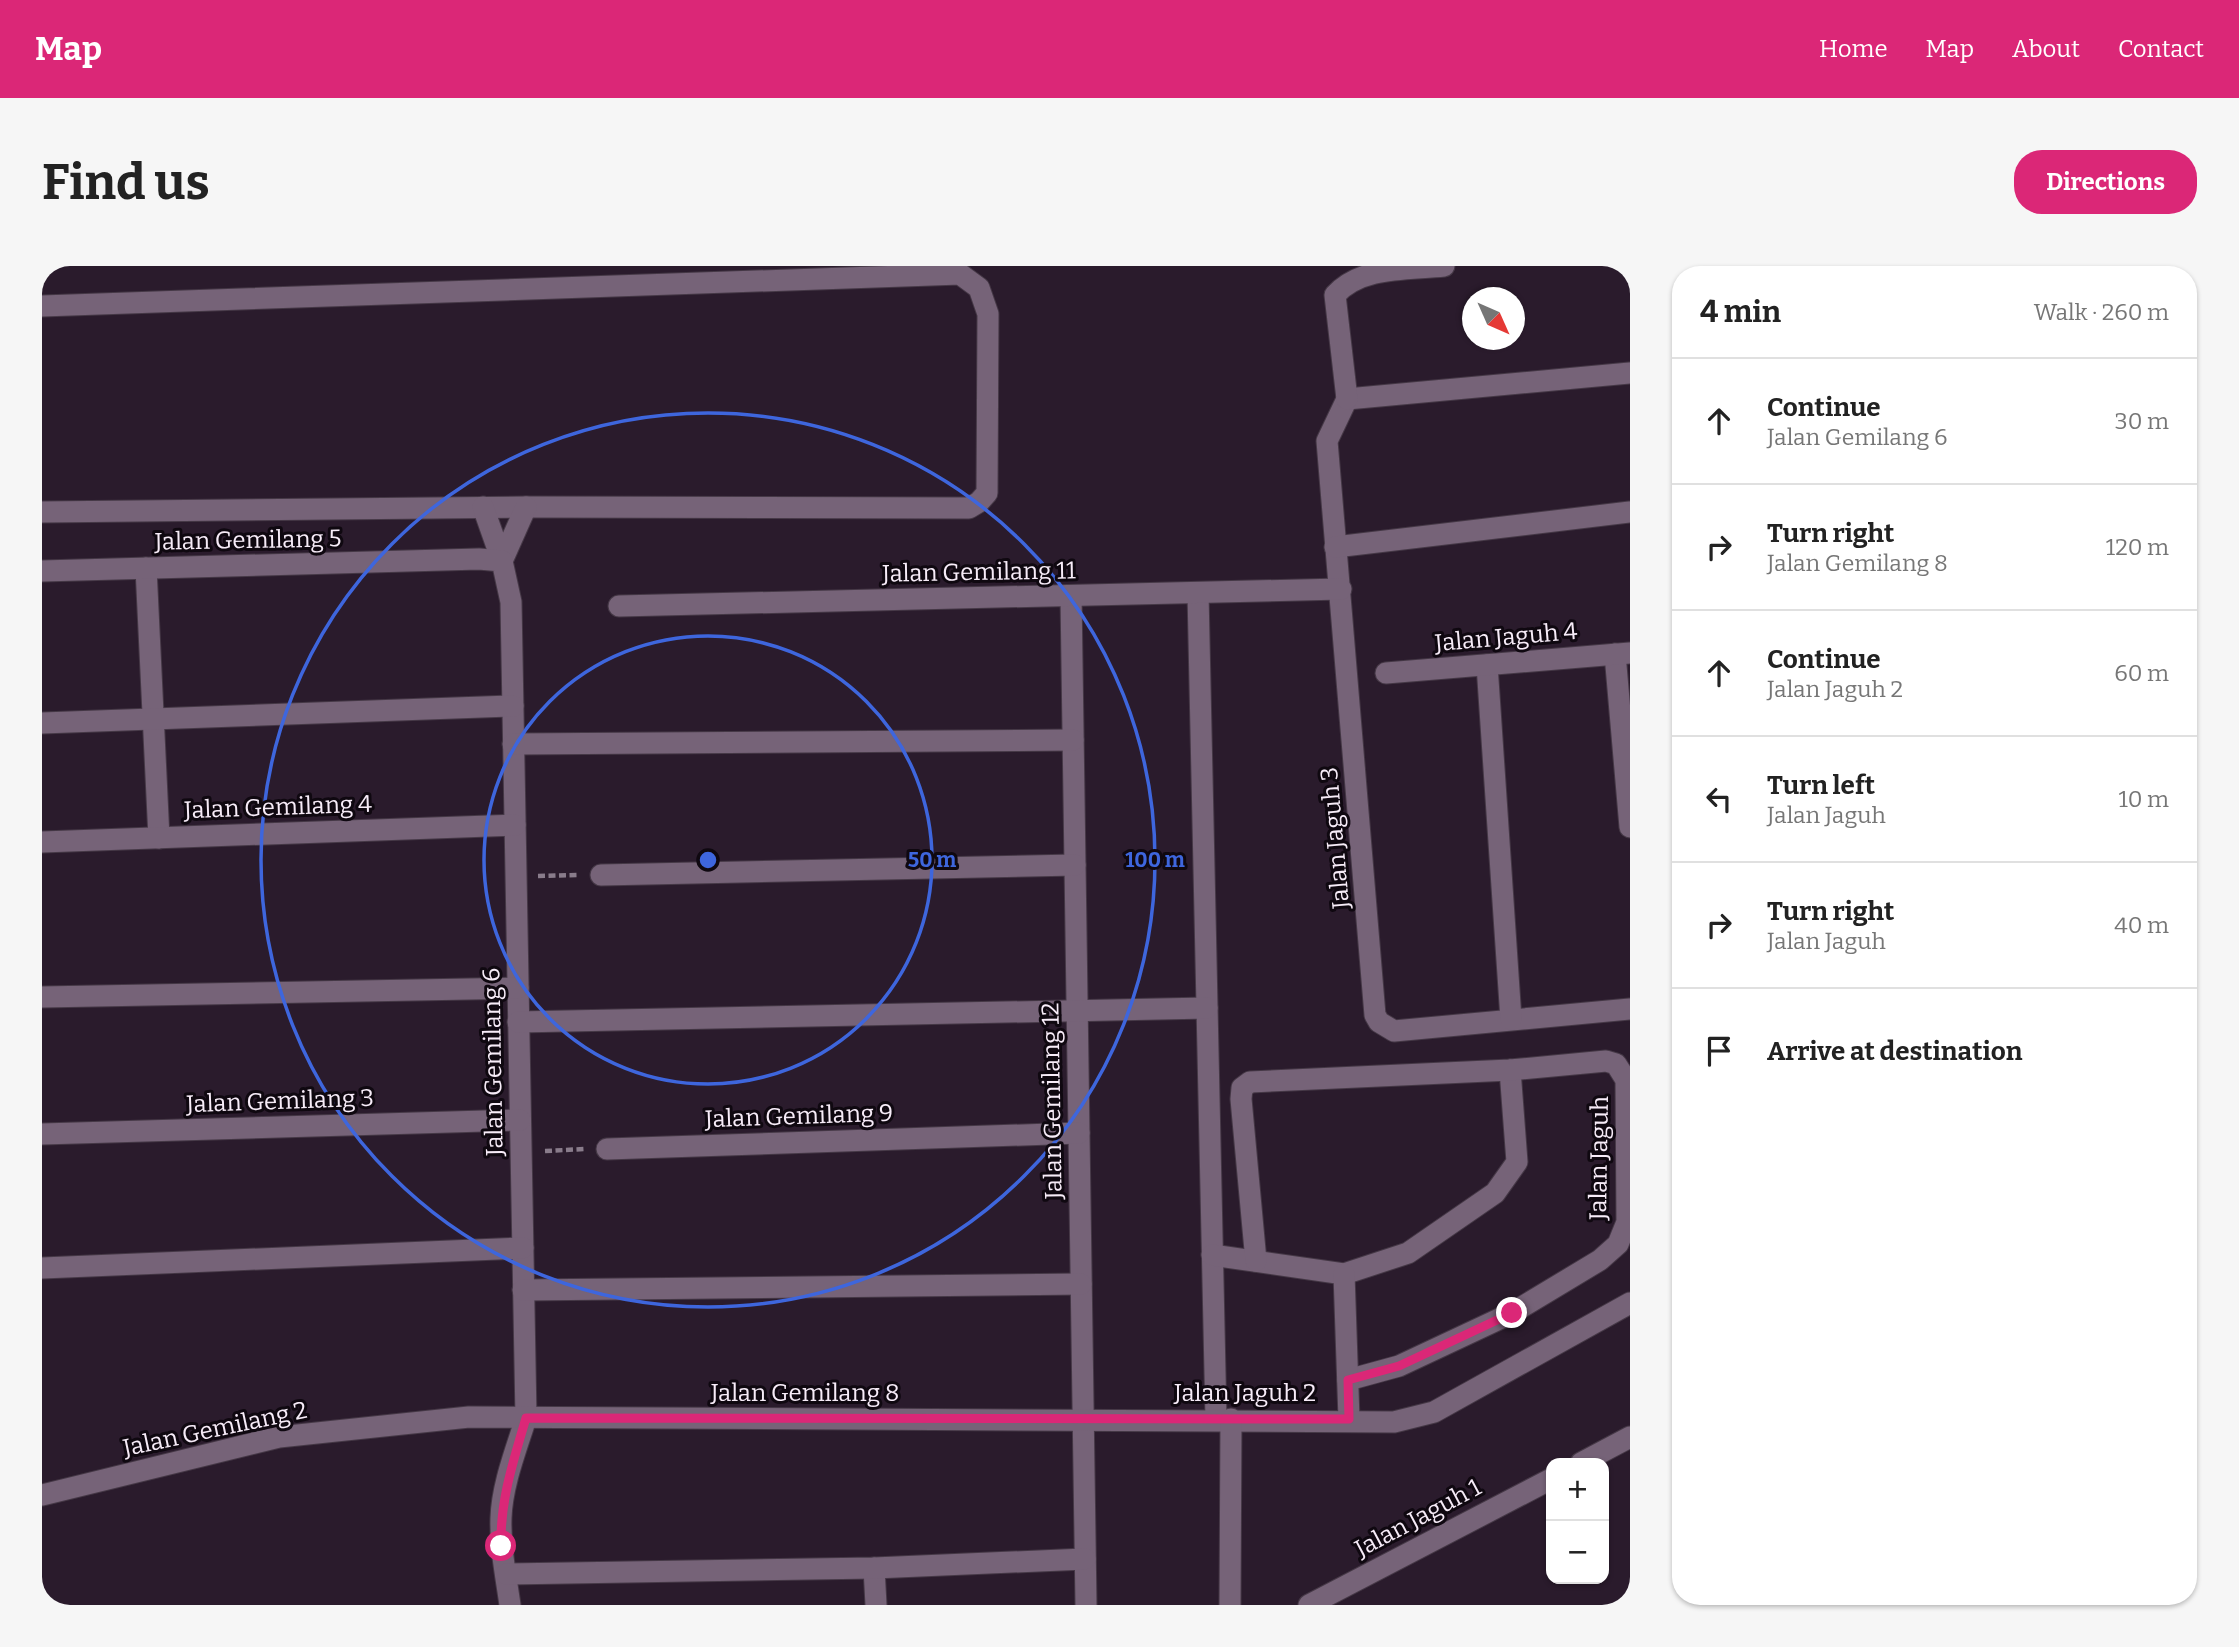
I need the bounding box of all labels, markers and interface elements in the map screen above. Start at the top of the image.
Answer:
text: Map [35,29,102,69]
text: Home [1819,35,1888,63]
text: Map [1926,35,1974,63]
text: About [2012,35,2080,63]
text: Contact [2118,35,2204,63]
button: Directions [2014,150,2197,214]
text: Find us [42,153,210,212]
north arrow [1462,287,1525,350]
text: 4 min [1700,294,1781,330]
text: Walk · 260 m [2034,298,2169,326]
text: Continue [1767,392,1881,423]
icon: ahead [1700,402,1738,440]
text: 30 m [2115,407,2169,435]
text: Jalan Gemilang 6 [1767,423,1947,451]
text: Turn right [1767,518,1894,549]
street label: Jalan Gemilang 5 [153,524,342,556]
icon: right [1700,528,1738,566]
text: 120 m [2106,533,2169,561]
text: Jalan Gemilang 8 [1767,549,1948,577]
street label: Jalan Gemilang 11 [881,556,1076,588]
street label: Jalan Jaguh 4 [1433,617,1578,657]
text: Continue [1767,644,1881,675]
icon: ahead [1700,654,1738,692]
text: 60 m [2114,659,2169,687]
text: Jalan Jaguh 2 [1767,675,1903,703]
street label: Jalan Jaguh 3 [1315,766,1355,911]
text: Turn left [1767,770,1875,801]
icon: left [1700,780,1738,818]
text: 10 m [2118,785,2169,813]
street label: Jalan Gemilang 4 [182,790,373,824]
text: Jalan Jaguh [1767,801,1886,829]
text: 50 m [908,847,956,873]
text: 100 m [1125,847,1185,873]
centre of rings [696,848,720,872]
text: Turn right [1767,896,1894,927]
icon: right [1700,906,1738,944]
text: 40 m [2114,911,2169,939]
text: Jalan Jaguh [1767,927,1886,955]
street label: Jalan Gemilang 6 [477,968,509,1157]
street label: Jalan Gemilang 12 [1036,1002,1068,1201]
icon: arrive [1700,1032,1738,1070]
text: Arrive at destination [1767,1036,2022,1067]
street label: Jalan Gemilang 3 [185,1084,374,1118]
street label: Jalan Jaguh [1584,1096,1614,1221]
street label: Jalan Gemilang 9 [703,1099,894,1133]
route end [1496,1297,1527,1328]
street label: Jalan Gemilang 8 [710,1379,899,1407]
street label: Jalan Jaguh 2 [1173,1379,1316,1407]
street label: Jalan Gemilang 2 [120,1396,309,1462]
map controls [1546,1458,1609,1584]
button: + [1546,1458,1609,1521]
street label: Jalan Jaguh 1 [1349,1473,1486,1563]
button: − [1546,1521,1609,1584]
route start [485,1530,516,1561]

